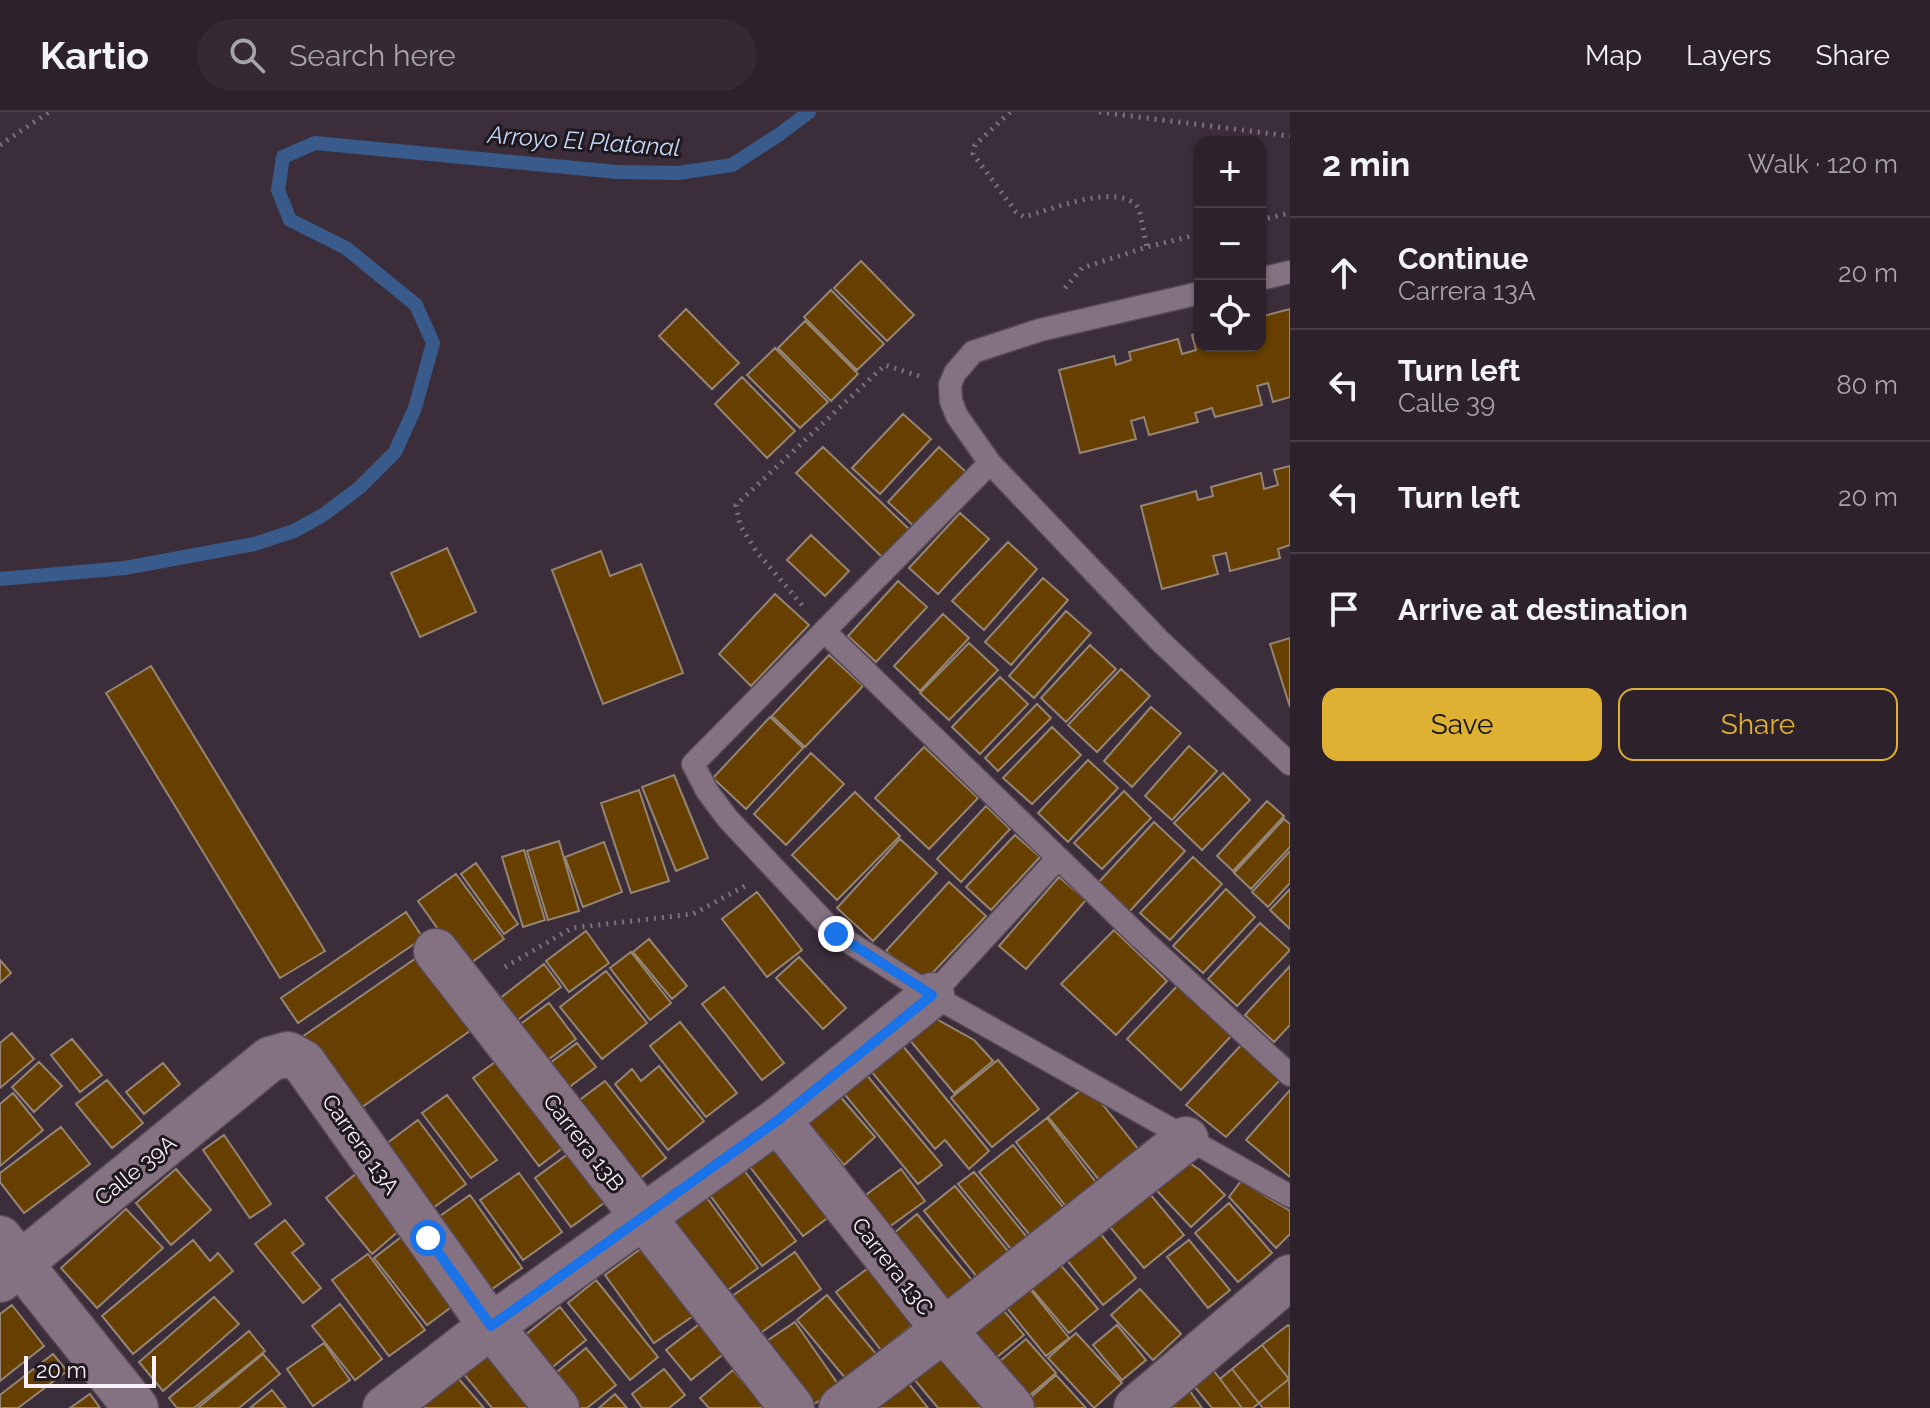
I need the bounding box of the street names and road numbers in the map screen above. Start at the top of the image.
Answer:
street label: Carrera 13B [538,1088,630,1196]
street label: Carrera 13A [317,1089,405,1199]
street label: Calle 39A [89,1129,181,1211]
street label: Carrera 13C [847,1212,939,1320]

